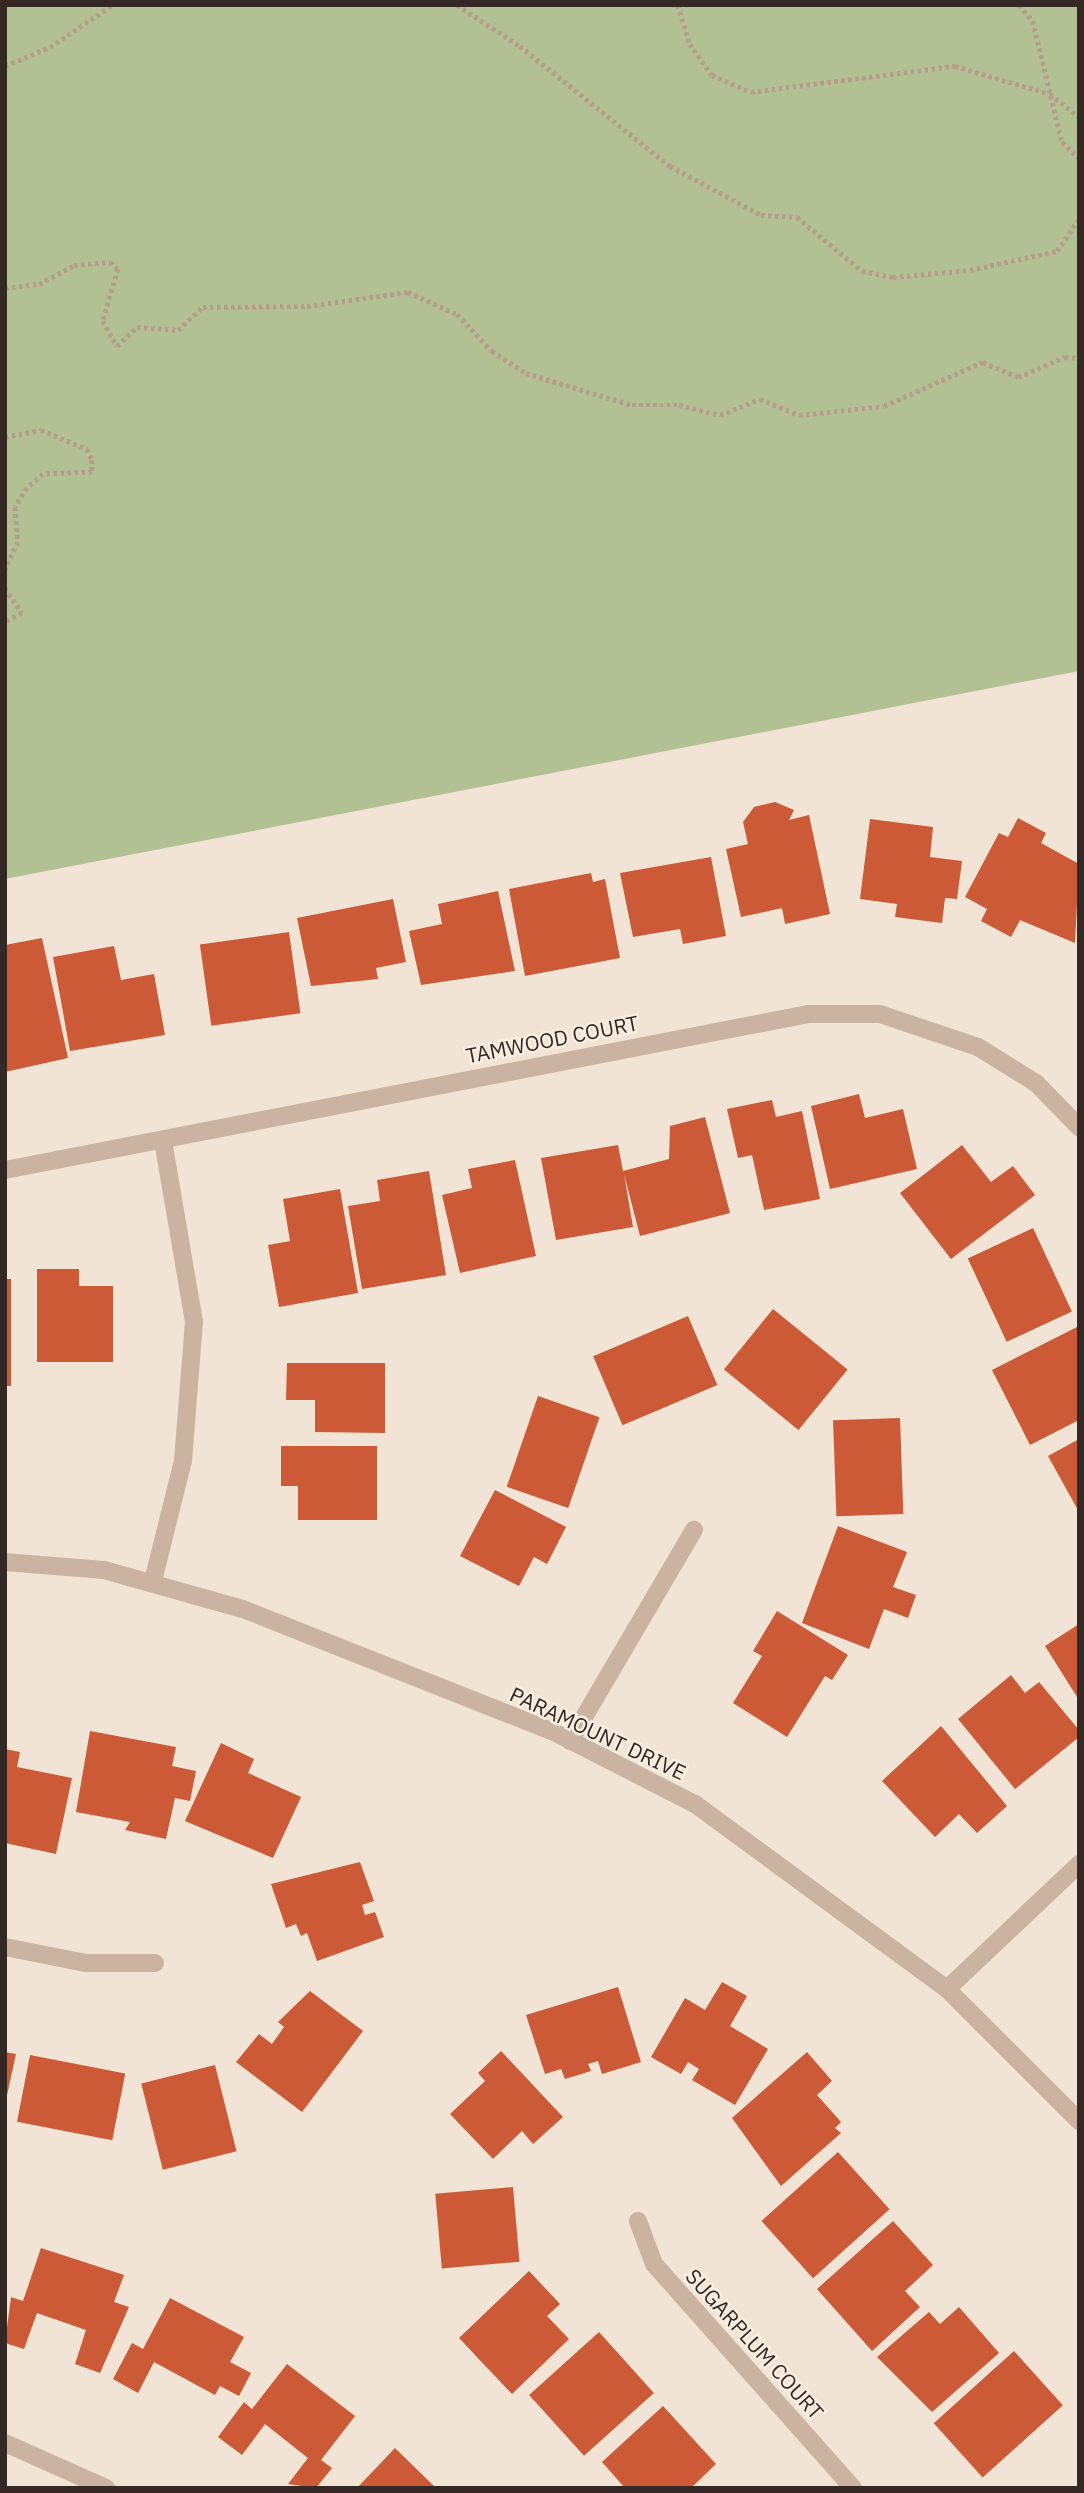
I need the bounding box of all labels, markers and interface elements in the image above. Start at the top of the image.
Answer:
street label: TAMWOOD COURT [463,1010,641,1068]
street label: PARAMOUNT DRIVE [506,1681,690,1785]
street label: SUGARPLUM COURT [681,2264,829,2424]

